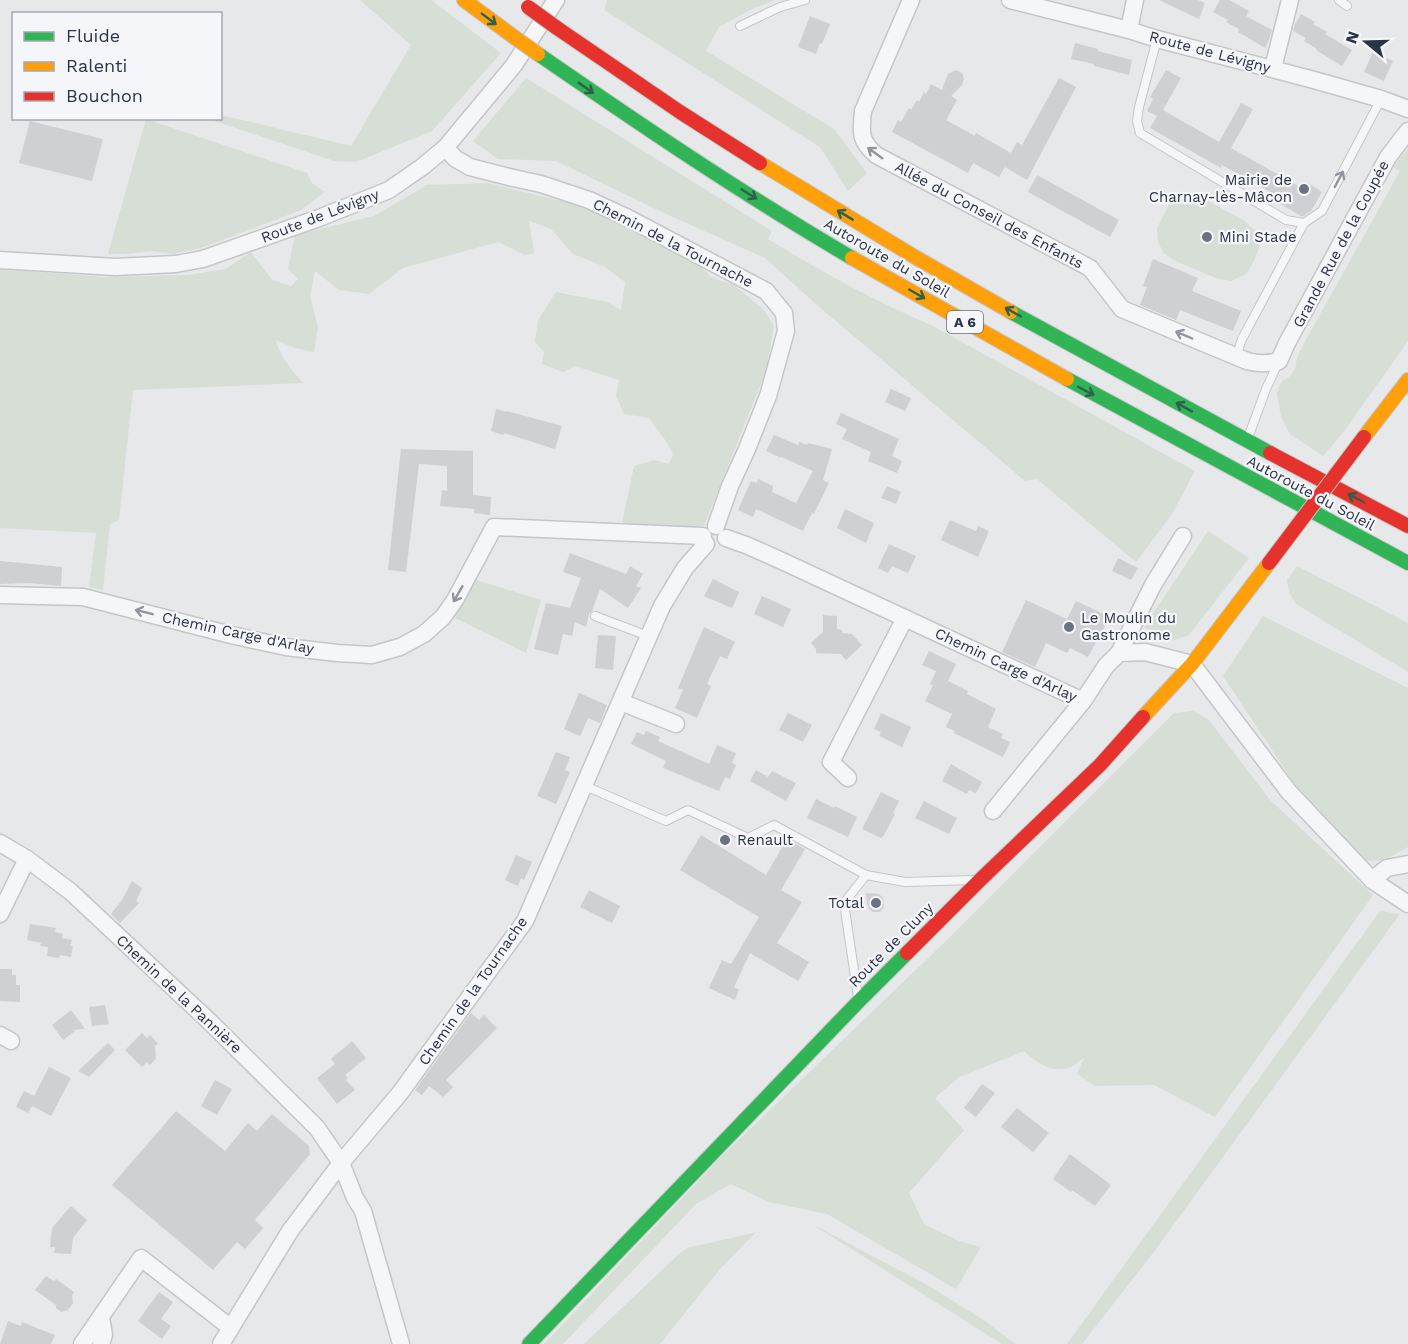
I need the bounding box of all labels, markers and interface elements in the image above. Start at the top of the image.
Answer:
legend [12,12,222,120]
one-way arrow [480,12,496,25]
north arrow [1336,12,1396,72]
text: Fluide [66,25,120,46]
street label: Route de Lévigny [1147,27,1273,77]
text: N [1341,29,1363,46]
text: Ralenti [66,55,127,76]
one-way arrow [577,82,594,94]
text: Bouchon [66,85,143,106]
one-way arrow [868,147,884,159]
street label: Grande Rue de la Coupée [1289,157,1393,331]
street label: Allée du Conseil des Enfants [892,158,1086,272]
place label: Mairie de Charnay-lès-Mâcon [1149,171,1292,206]
one-way arrow [1334,171,1345,189]
marker: Mairie de Charnay-lès-Mâcon [1297,182,1311,196]
street label: Route de Lévigny [258,185,382,247]
one-way arrow [740,189,757,201]
street label: Chemin de la Tournache [590,195,756,291]
one-way arrow [837,209,854,221]
street label: Autoroute du Soleil [821,215,954,302]
place label: Mini Stade [1219,228,1297,246]
marker: Mini Stade [1200,230,1214,244]
one-way arrow [908,288,925,300]
one-way arrow [1005,306,1022,318]
road number: A 6 [947,311,983,333]
one-way arrow [1176,329,1194,340]
one-way arrow [1077,386,1095,397]
one-way arrow [1176,401,1193,413]
street label: Autoroute du Soleil [1244,452,1379,535]
one-way arrow [1348,492,1366,504]
one-way arrow [451,585,463,602]
one-way arrow [134,606,153,618]
street label: Chemin Carge d'Arlay [160,608,316,658]
place label: Le Moulin du Gastronome [1081,609,1176,644]
marker: Le Moulin du Gastronome [1062,620,1076,634]
street label: Chemin Carge d'Arlay [932,624,1080,706]
place label: Renault [737,831,794,849]
marker: Renault [718,833,732,847]
place label: Total [828,894,864,912]
marker: Total [869,896,883,910]
street label: Route de Cluny [845,899,937,991]
street label: Chemin de la Tournache [415,913,531,1069]
street label: Chemin de la Pannière [112,931,246,1057]

